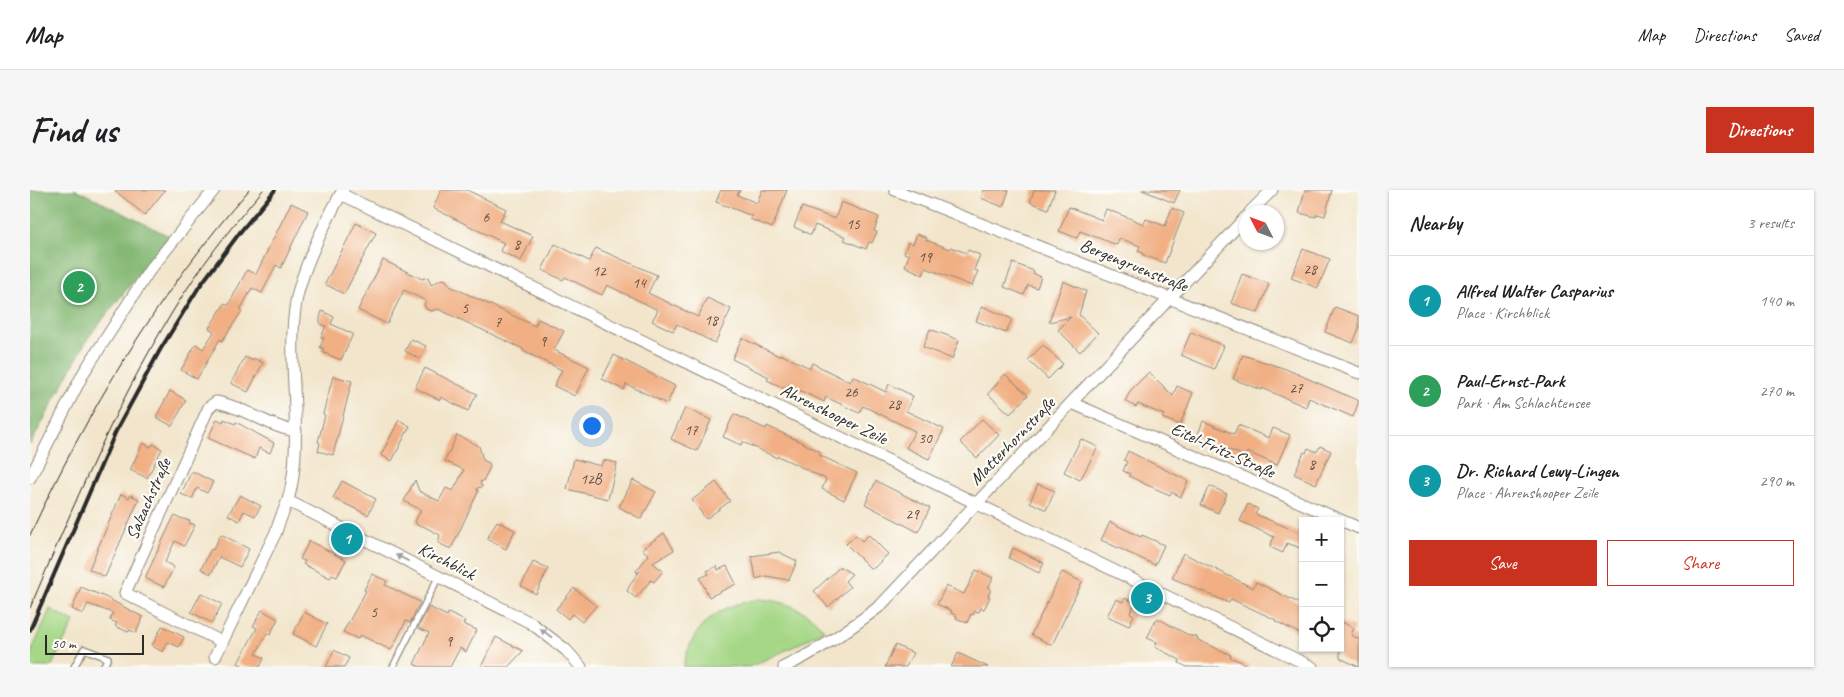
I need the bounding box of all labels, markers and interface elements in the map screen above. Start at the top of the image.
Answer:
text: Map [25,20,62,50]
text: Map [1638,24,1665,46]
text: Directions [1693,24,1756,46]
text: Saved [1784,24,1819,46]
button: Directions [1706,107,1814,153]
text: Find us [30,108,117,153]
north arrow [1239,205,1284,250]
house number: 6 [483,208,491,227]
text: Nearby [1409,210,1462,236]
text: 3 results [1747,213,1794,233]
house number: 15 [846,215,861,234]
street label: Bergengruenstraße [1077,233,1192,297]
house number: 8 [514,235,522,254]
house number: 19 [918,248,933,267]
house number: 28 [1303,260,1318,279]
house number: 12 [592,262,607,281]
pin: 2 [63,268,95,306]
house number: 14 [632,274,647,293]
text: Alfred Walter Casparius [1456,279,1613,303]
text: 1 [1421,291,1429,311]
text: 140 m [1760,291,1794,311]
house number: 5 [462,299,470,318]
text: Place · Kirchblick [1456,303,1549,323]
house number: 18 [704,311,719,330]
house number: 7 [495,313,503,332]
house number: 9 [540,332,548,351]
text: Paul-Ernst-Park [1456,369,1565,393]
street label: Ahrenshooper Zeile [777,379,892,450]
house number: 27 [1289,379,1304,398]
text: 2 [1421,381,1429,401]
text: 270 m [1760,381,1794,401]
house number: 26 [844,383,859,402]
street label: Matterhornstraße [965,392,1060,490]
text: Park · Am Schlachtensee [1456,393,1590,413]
house number: 28 [887,395,902,414]
your location [579,413,605,439]
street label: Eitel-Fritz-Straße [1168,417,1279,483]
house number: 17 [684,421,699,440]
house number: 30 [918,429,933,448]
street label: Salzachstraße [120,454,176,543]
house number: 8 [1309,455,1317,474]
text: Dr. Richard Lewy-Lingen [1456,459,1619,483]
house number: 12B [580,470,603,489]
text: 3 [1421,471,1429,491]
text: 290 m [1760,471,1794,491]
text: Place · Ahrenshooper Zeile [1456,483,1598,503]
house number: 29 [905,505,920,524]
map controls [1299,517,1344,652]
button: + [1299,517,1344,562]
pin: 1 [331,520,363,558]
street label: Kirchblick [415,537,480,585]
button: Save [1409,540,1597,586]
button: Share [1607,540,1794,586]
one-way arrow [395,554,409,562]
button: − [1299,562,1344,607]
pin: 3 [1131,579,1163,617]
house number: 5 [371,603,379,622]
button: locate [1299,607,1344,652]
one-way arrow [540,628,553,639]
scale bar [45,632,144,655]
house number: 9 [446,632,454,651]
text: 50 m [52,635,76,652]

